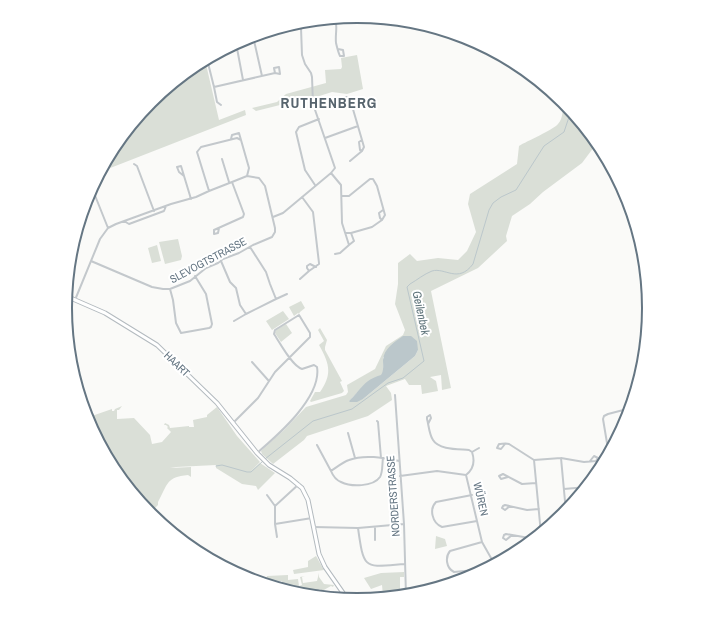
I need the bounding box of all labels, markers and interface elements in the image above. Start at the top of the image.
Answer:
district label: RUTHENBERG [281,92,377,113]
street label: SLEVOGTSTRASSE [167,234,249,286]
water label: Geilenbek [409,289,434,338]
street label: HAART [161,348,193,380]
street label: NORDERSTRASSE [383,455,403,537]
street label: WÜREN [470,481,492,517]

